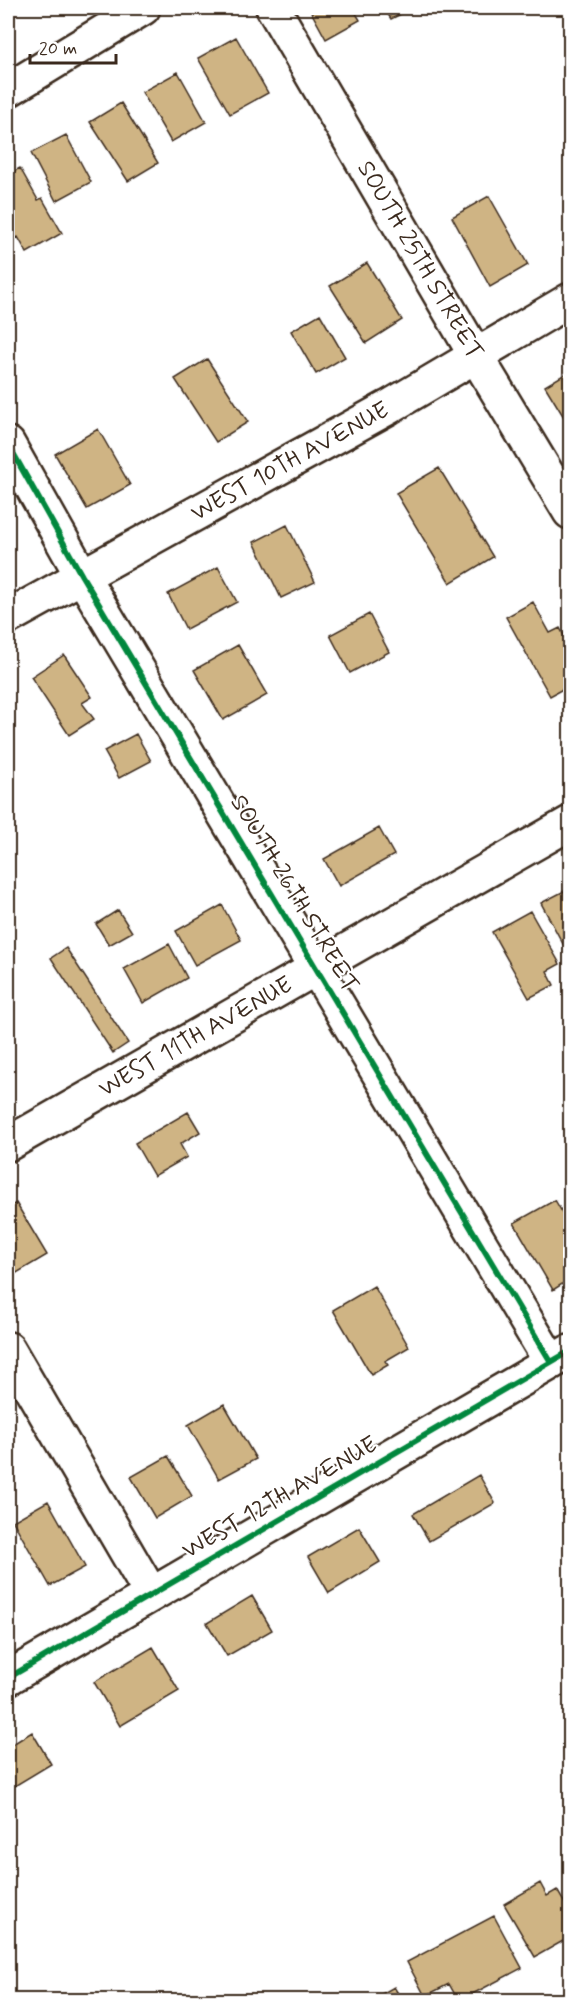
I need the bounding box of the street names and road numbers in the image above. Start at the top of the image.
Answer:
street label: SOUTH 25TH STREET [350,155,490,365]
street label: WEST 10TH AVENUE [185,394,395,529]
street label: SOUTH 26TH STREET [223,789,365,999]
street label: WEST 11TH AVENUE [93,969,298,1104]
street label: WEST 12TH AVENUE [177,1429,383,1567]

